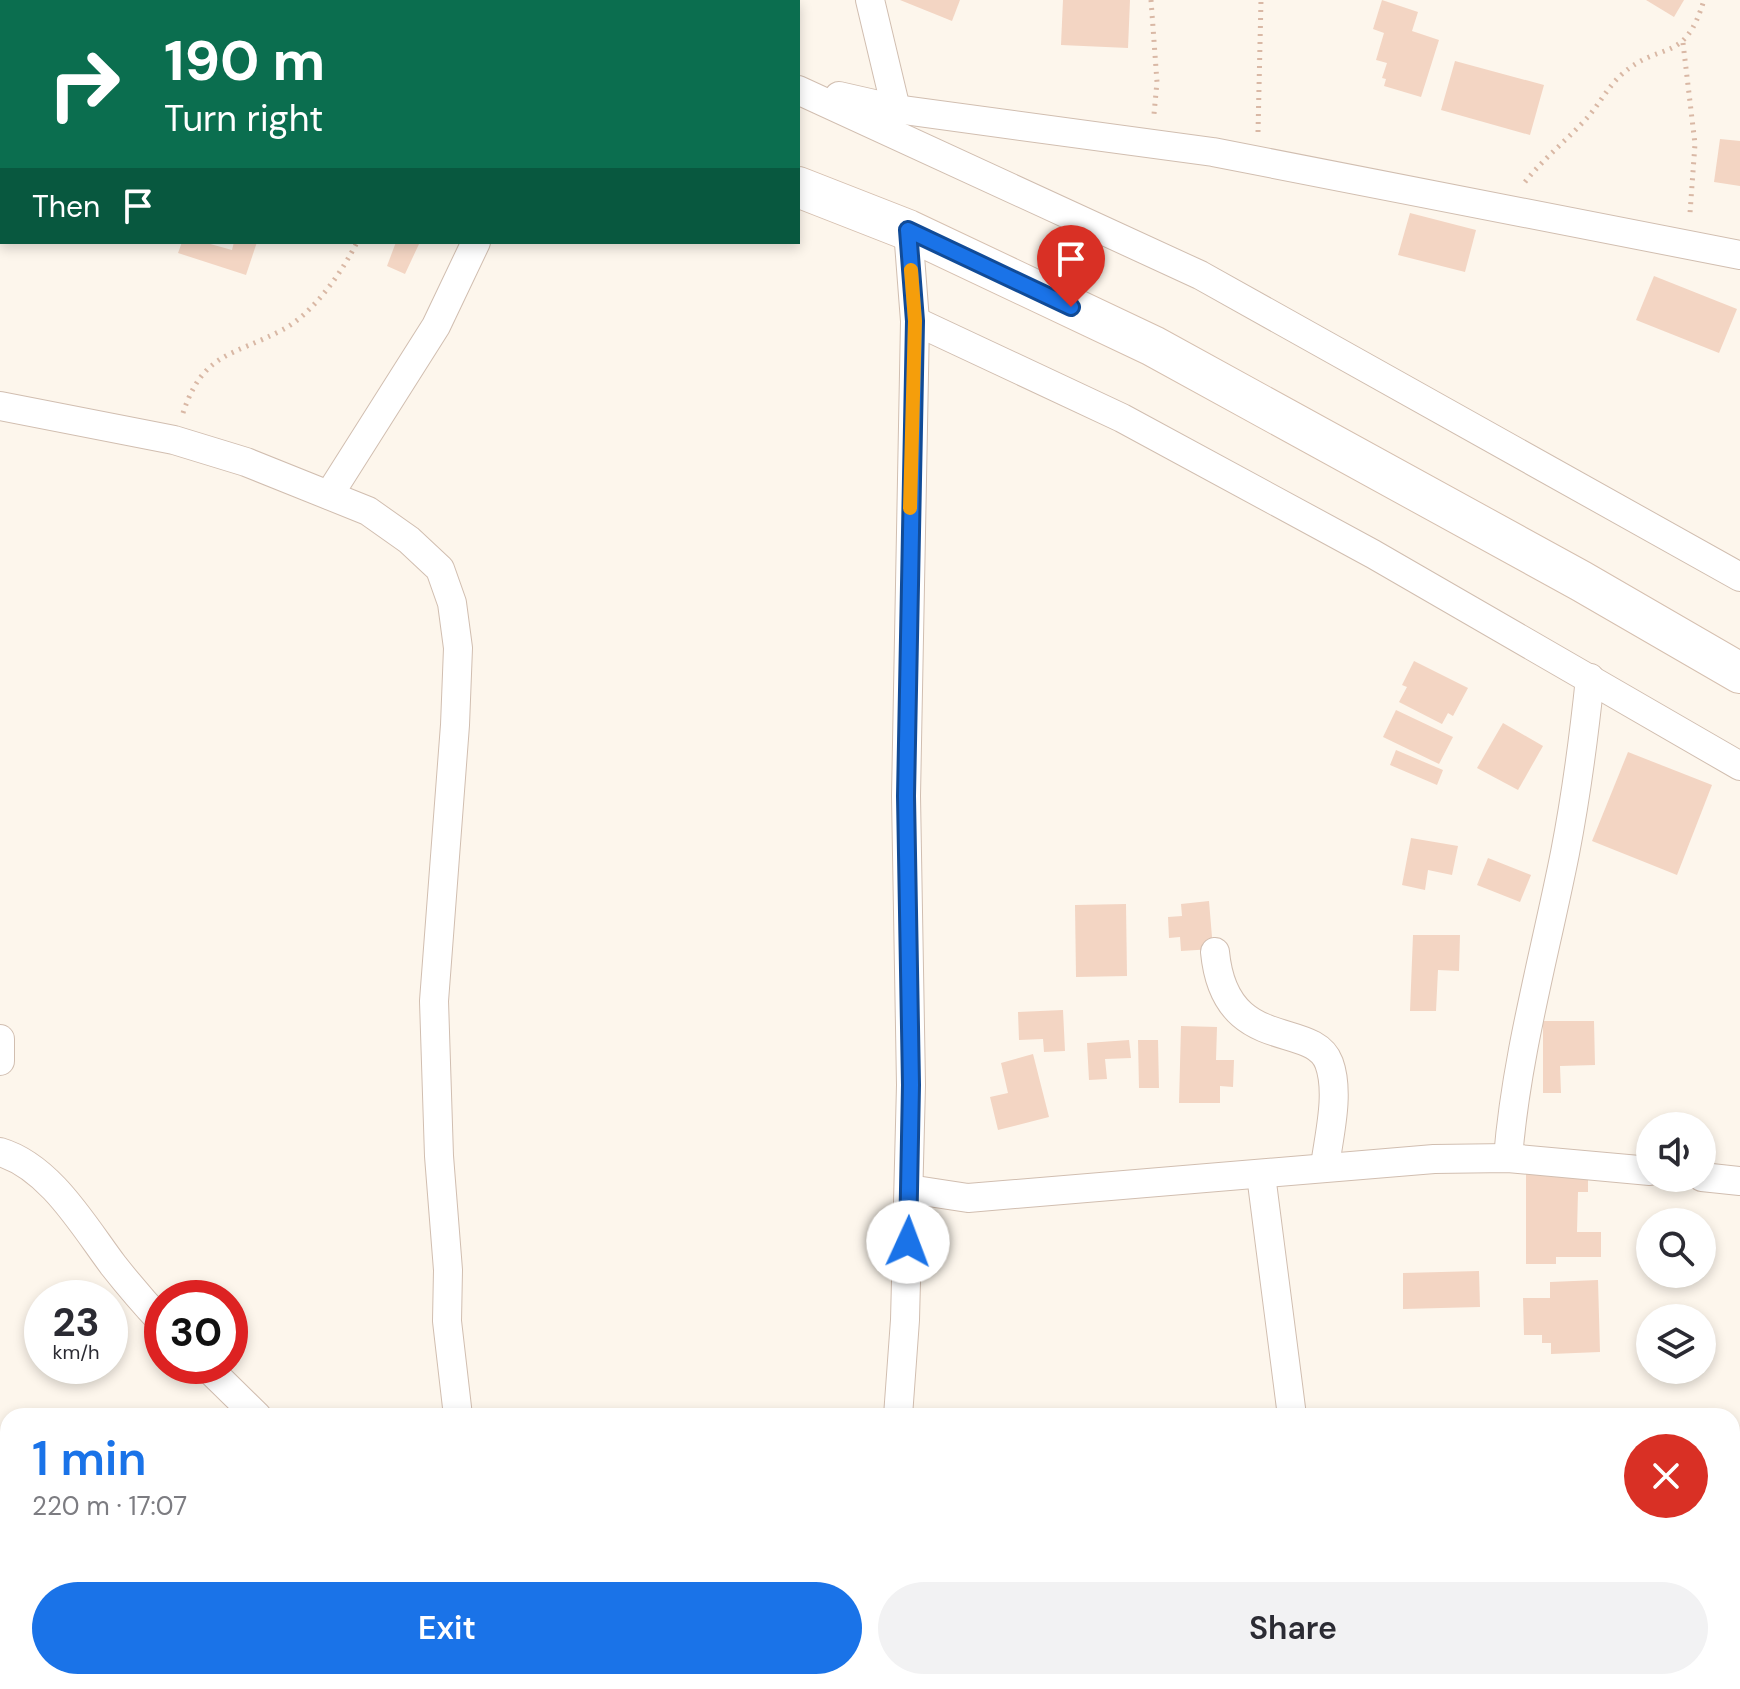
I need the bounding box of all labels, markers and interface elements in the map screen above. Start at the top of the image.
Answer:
text: 190 m [164,24,325,97]
icon: right [32,32,136,136]
text: Turn right [164,95,323,142]
icon: arrive [116,184,160,228]
text: Then [32,187,100,226]
pin [1037,225,1105,307]
icon: arrive [1049,237,1093,281]
map controls [1636,1112,1716,1384]
button: sound [1636,1112,1716,1192]
position arrow [866,1200,950,1284]
button: search [1636,1208,1716,1288]
speed limit sign: 30 [144,1280,248,1384]
text: 23 [52,1296,100,1348]
button: layers [1636,1304,1716,1384]
text: km/h [52,1339,100,1365]
text: 1 min [32,1427,147,1490]
button: close [1624,1434,1708,1518]
text: 220 m · 17:07 [32,1489,187,1523]
button: Exit [32,1582,862,1674]
button: Share [878,1582,1708,1674]

